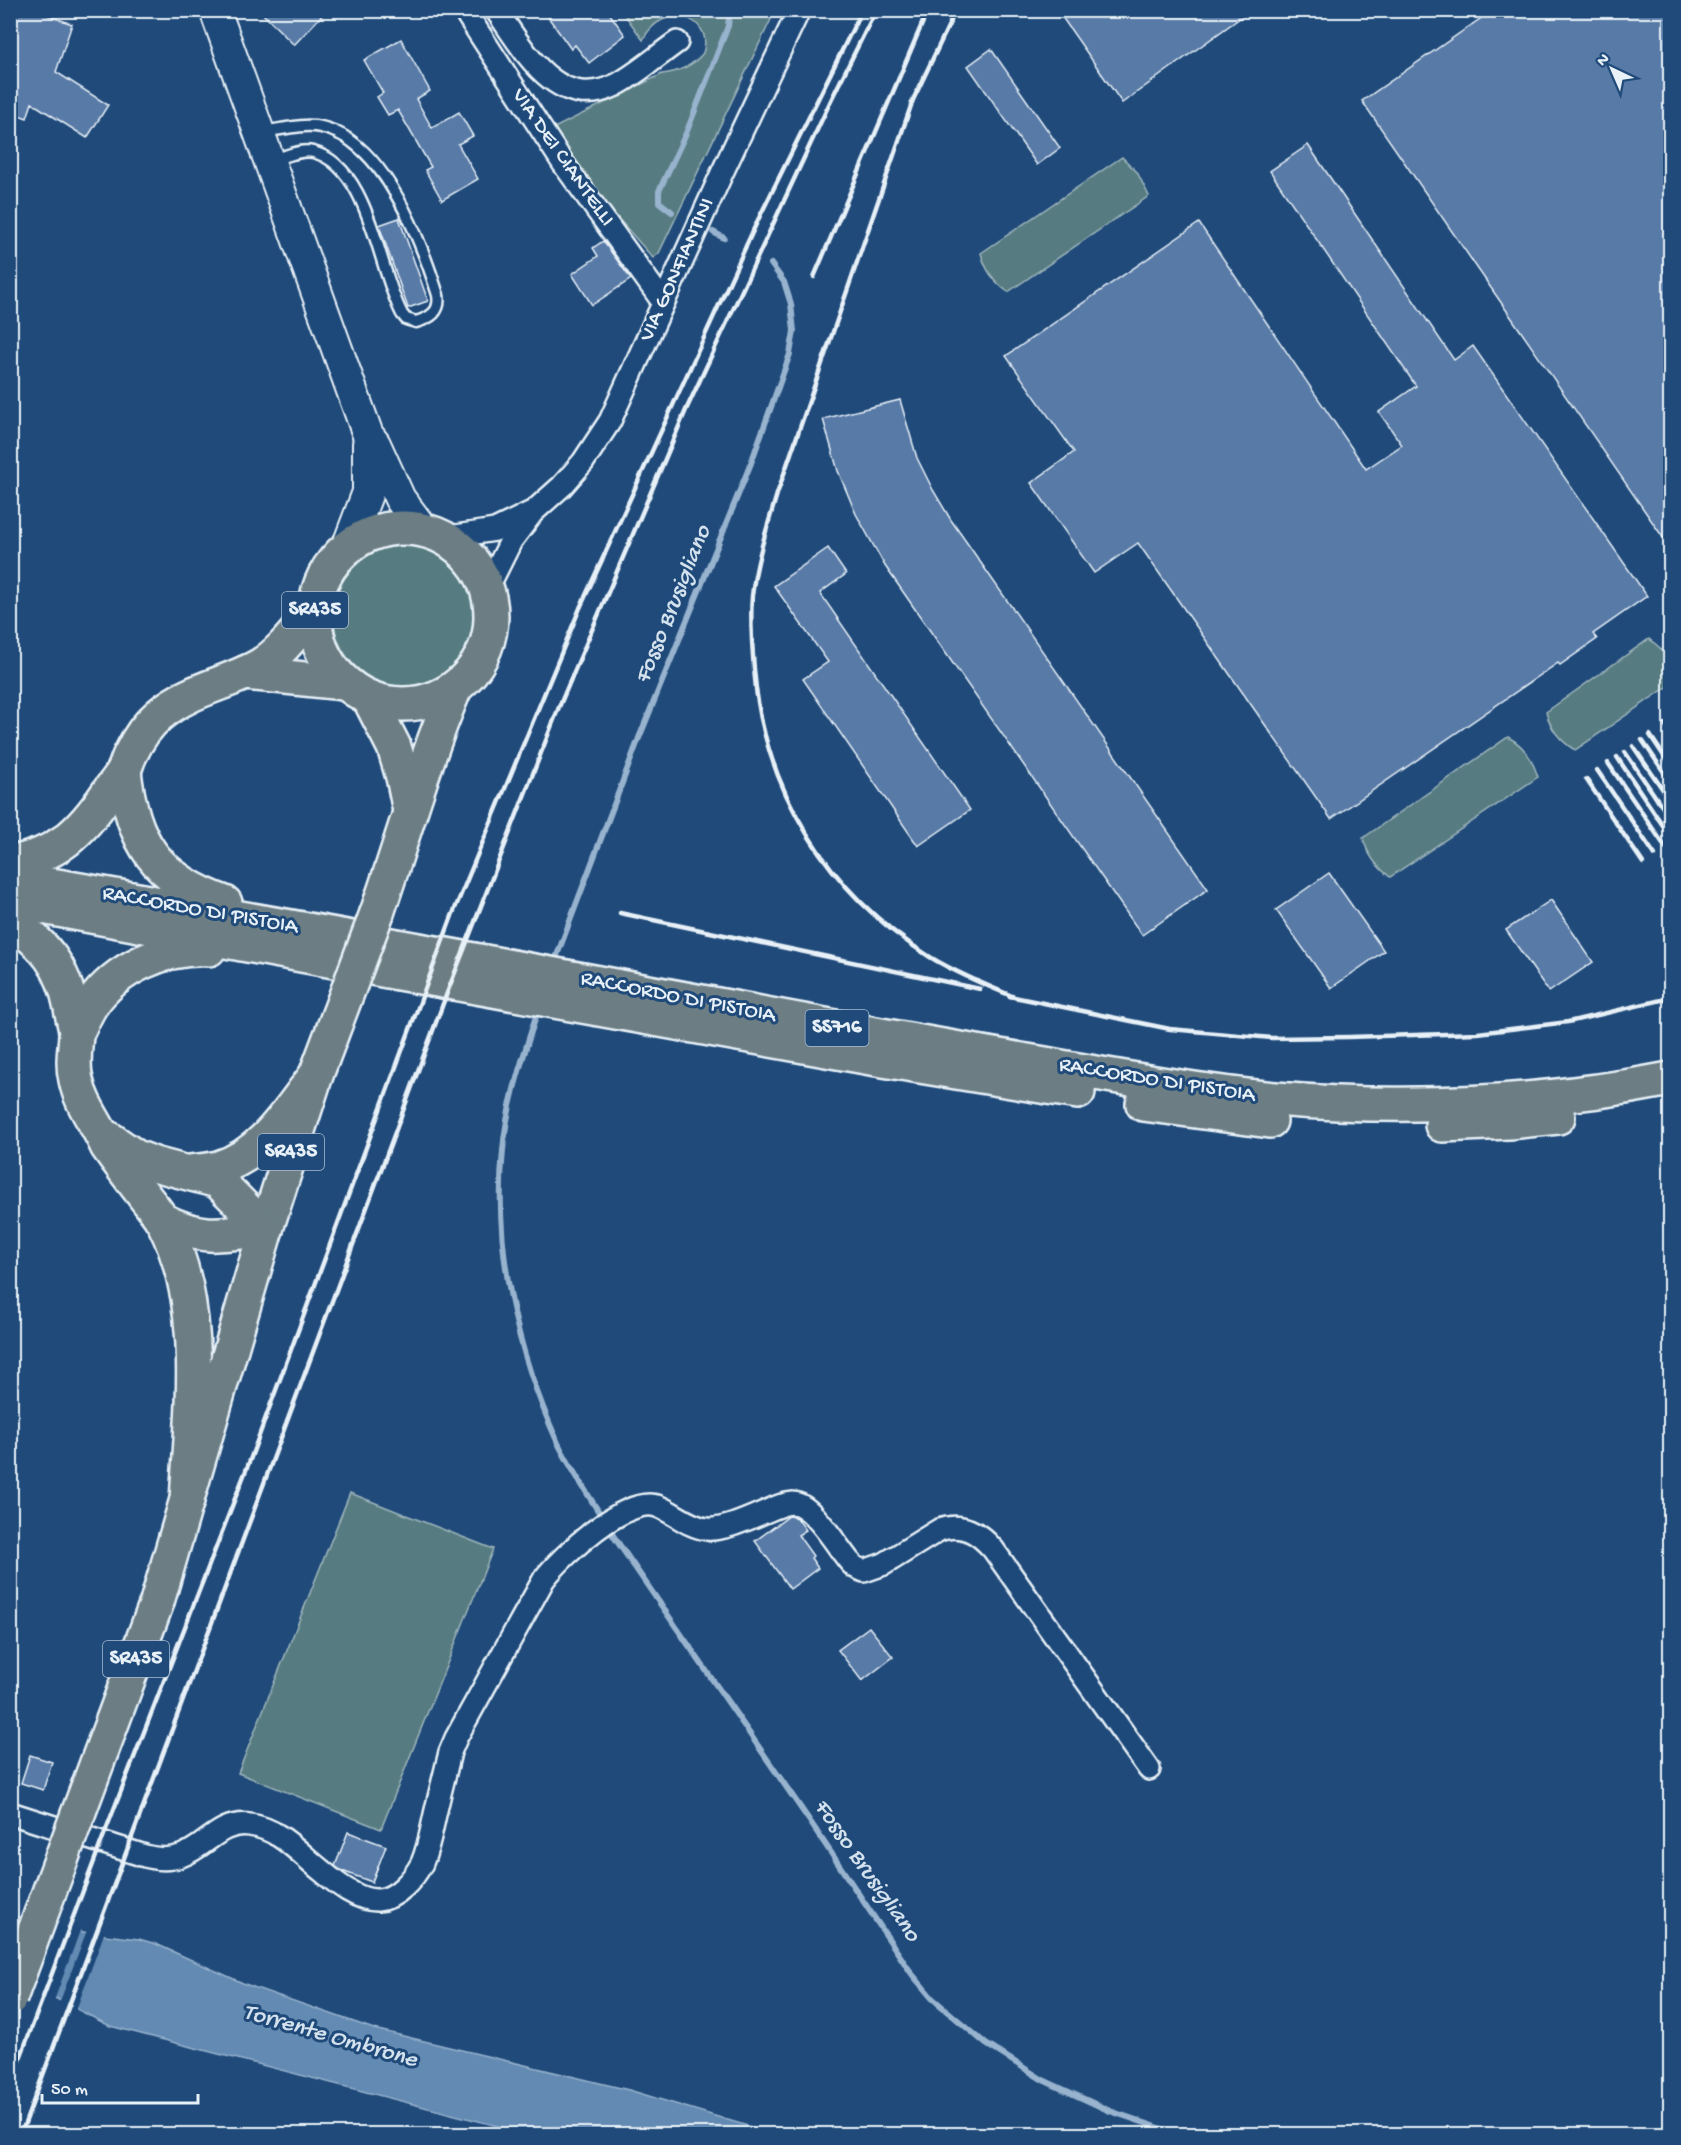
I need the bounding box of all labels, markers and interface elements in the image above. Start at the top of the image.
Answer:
north arrow [1582,39,1642,99]
text: N [1594,50,1615,71]
street label: VIA DEI CIANTELLI [504,83,619,232]
street label: VIA GONFIANTINI [634,194,721,347]
water label: Fosso Brusigliano [629,520,719,688]
road number: SR435 [282,592,348,628]
street label: RACCORDO DI PISTOIA [100,881,301,941]
street label: RACCORDO DI PISTOIA [578,966,779,1030]
road number: SS716 [806,1010,868,1046]
street label: RACCORDO DI PISTOIA [1057,1053,1258,1110]
road number: SR435 [258,1134,324,1170]
road number: SR435 [103,1641,169,1677]
water label: Fosso Brusigliano [806,1794,927,1949]
water label: Torrente Ombrone [240,1998,422,2076]
scale bar [42,2067,198,2105]
text: 50 m [51,2080,88,2101]

